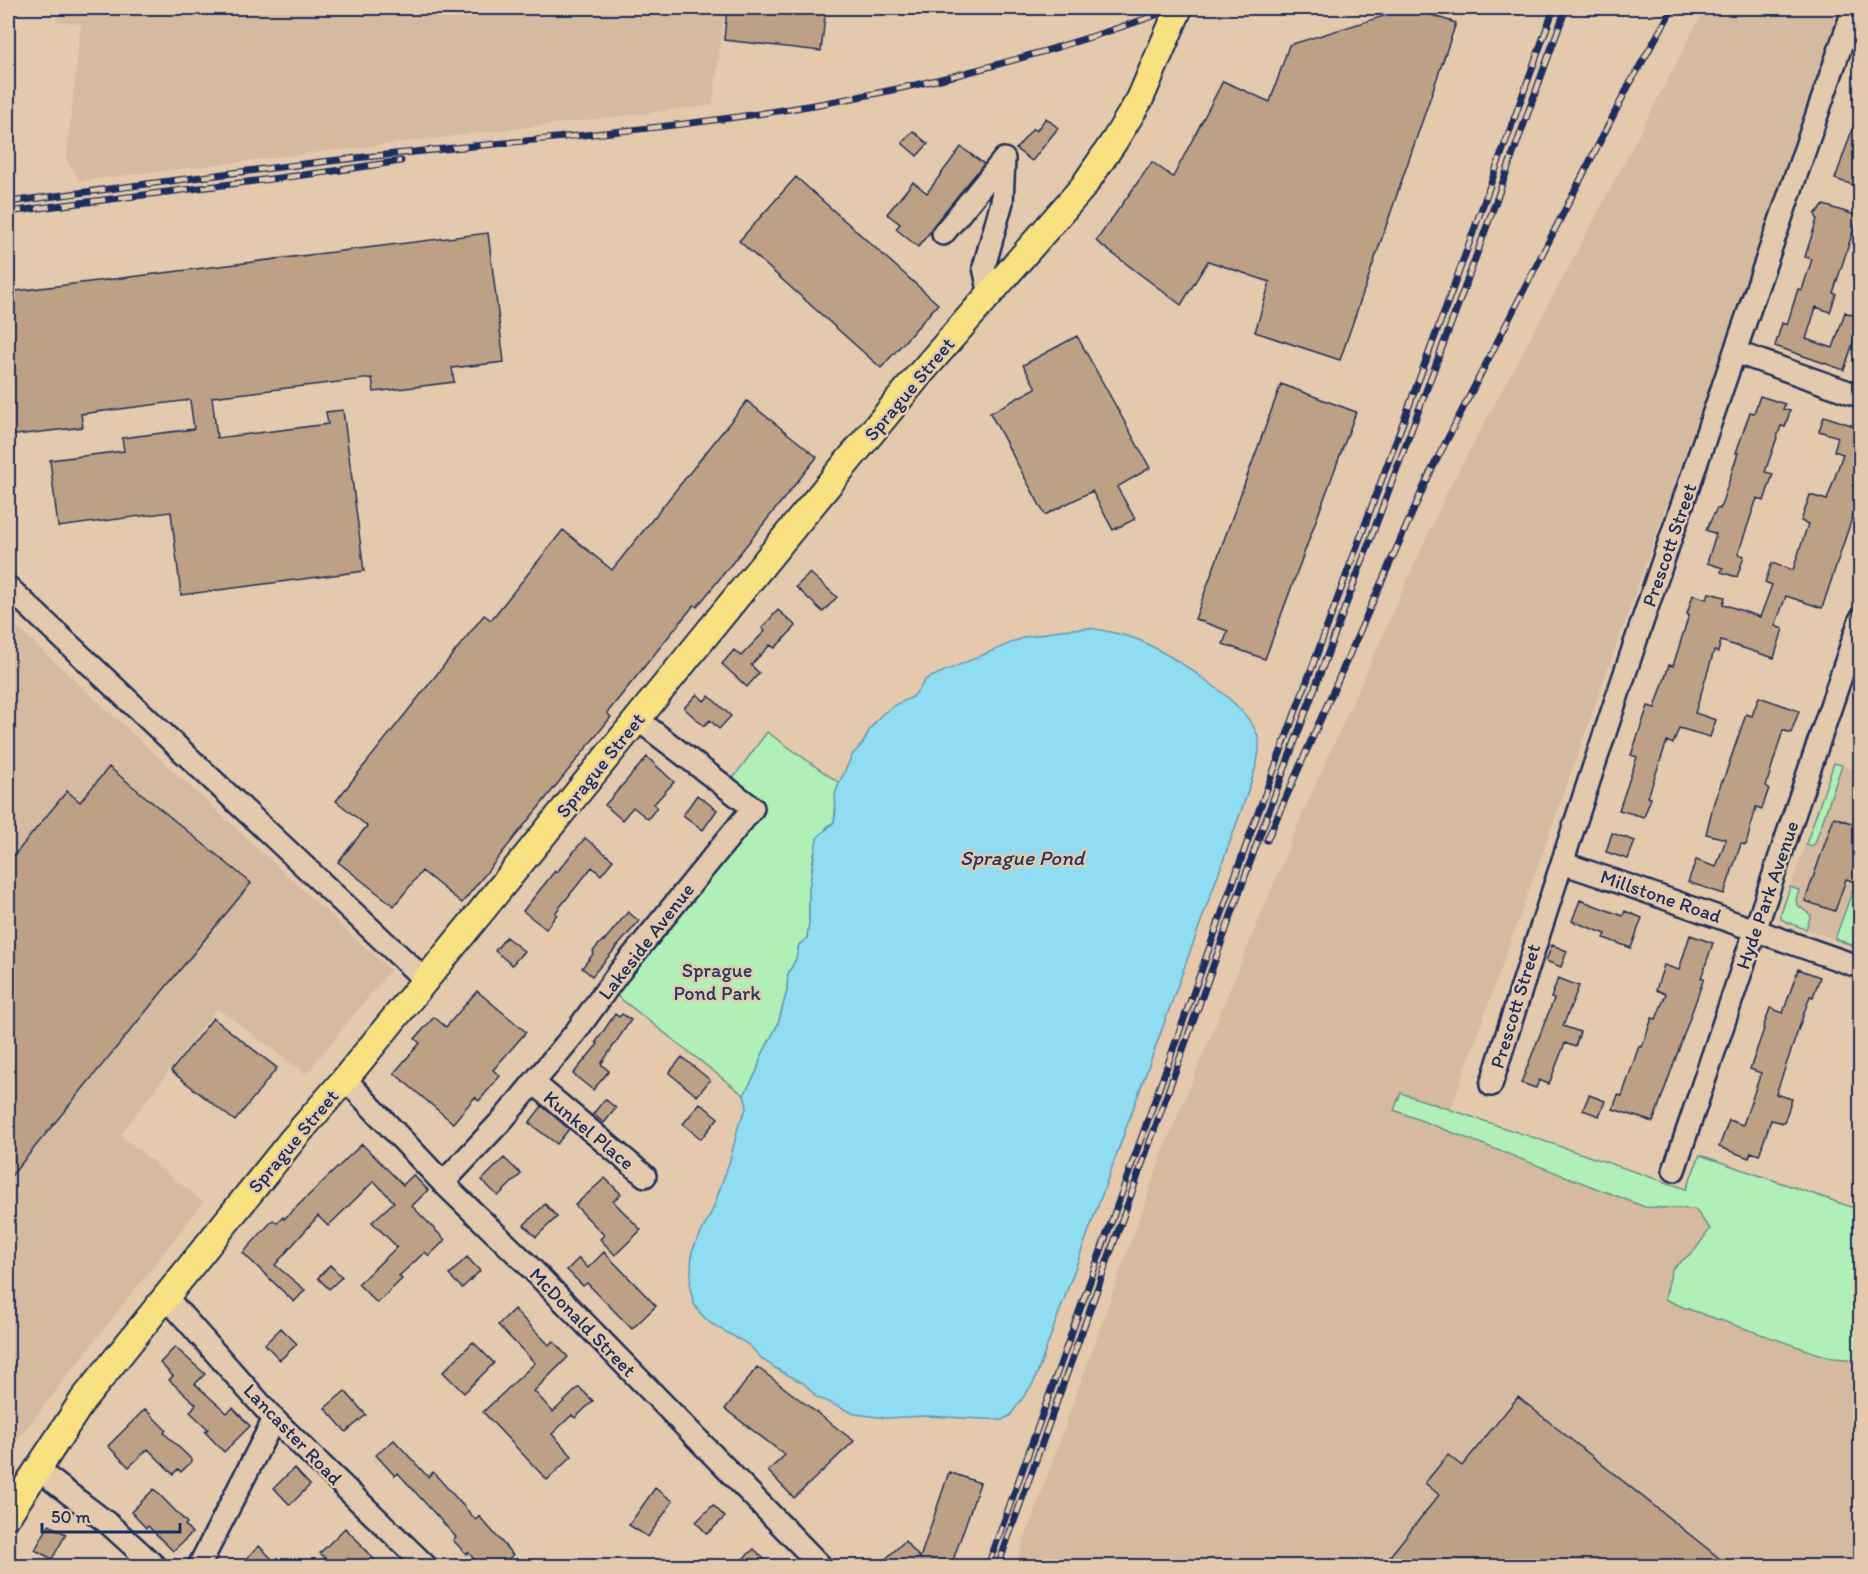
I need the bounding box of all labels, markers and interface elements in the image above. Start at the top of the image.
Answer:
street label: Sprague Street [859,332,959,446]
street label: Prescott Street [1637,480,1701,610]
street label: Sprague Street [550,708,650,822]
street label: Hyde Park Avenue [1730,818,1804,972]
water label: Sprague Pond [960,845,1086,870]
street label: Millstone Road [1597,864,1725,928]
street label: Lakeside Avenue [593,878,699,1004]
street label: Prescott Street [1485,941,1545,1071]
park label: Sprague Pond Park [673,958,761,1005]
street label: Sprague Street [243,1084,343,1198]
street label: Kunkel Place [539,1085,639,1175]
street label: McDonald Street [525,1262,641,1382]
street label: Lancaster Road [239,1378,348,1490]
scale bar [42,1496,180,1534]
text: 50 m [51,1506,91,1528]

